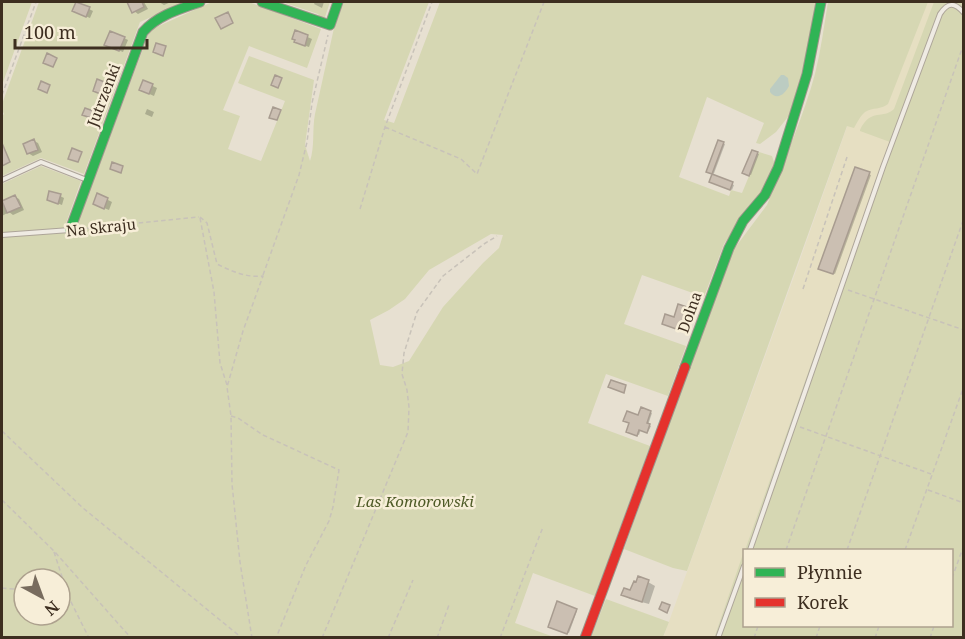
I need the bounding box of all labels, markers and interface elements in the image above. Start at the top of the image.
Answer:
scale bar [15,12,147,50]
text: 100 m [24,20,76,44]
street label: Jutrzenki [81,60,124,130]
street label: Na Skraju [65,213,137,241]
street label: Dolna [672,289,706,335]
park label: Las Komorowski [355,491,474,511]
legend [743,549,953,627]
text: Płynnie [797,560,862,584]
north arrow [12,567,72,627]
text: Korek [797,590,849,614]
text: N [40,596,64,621]

